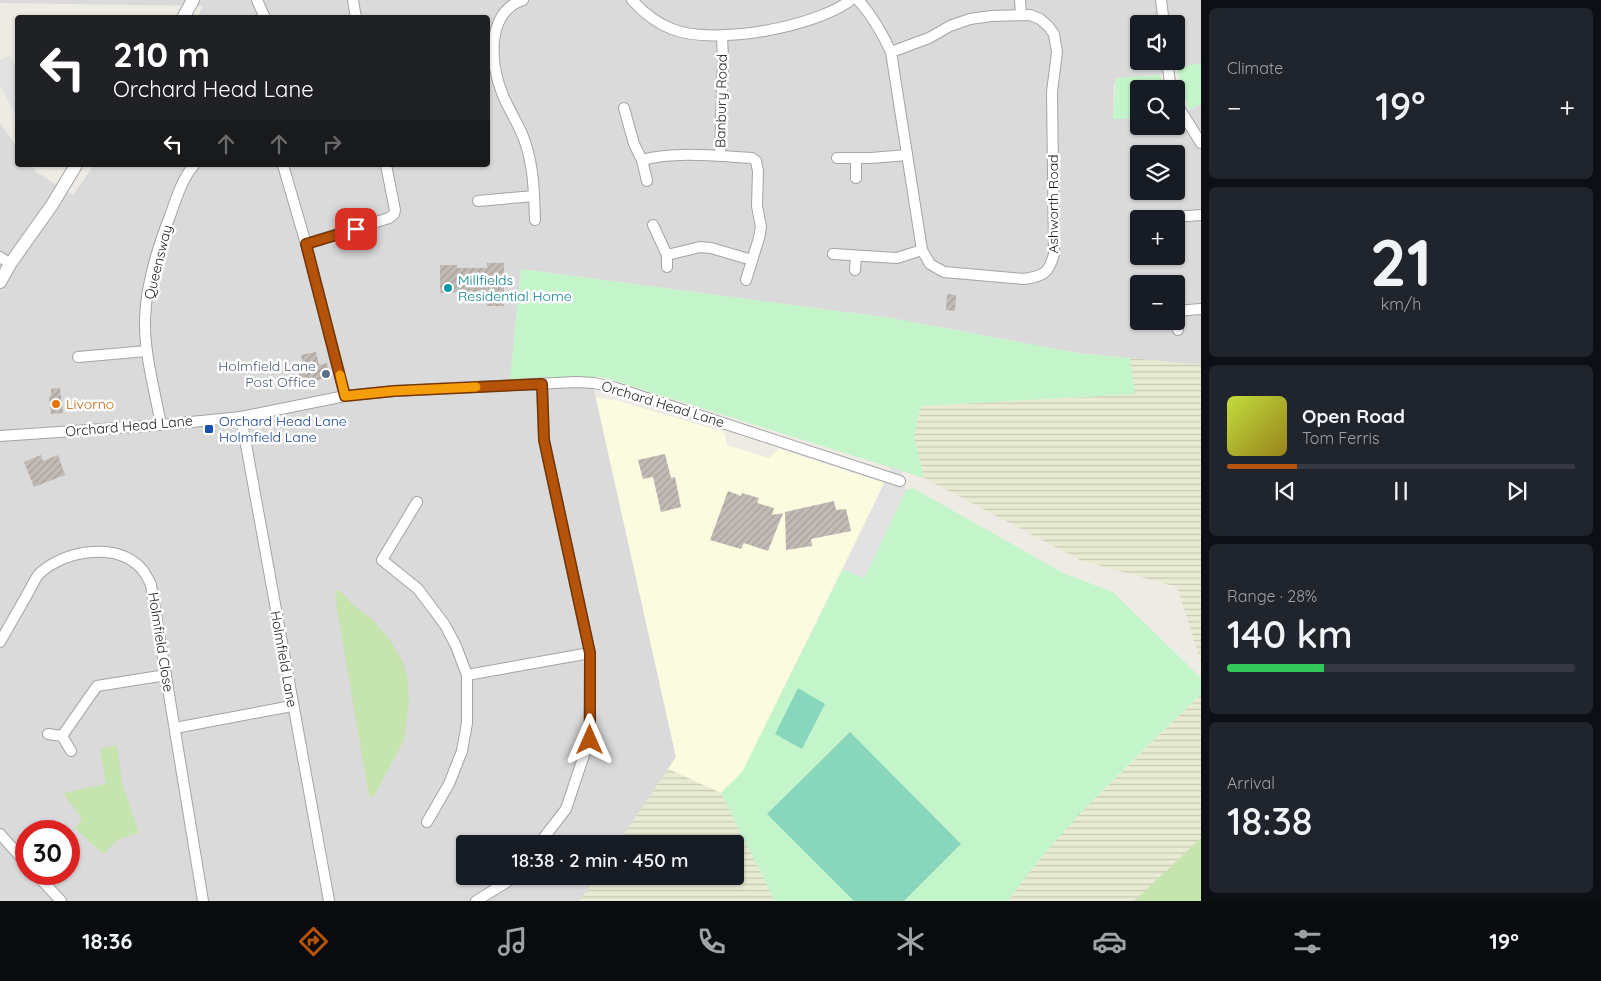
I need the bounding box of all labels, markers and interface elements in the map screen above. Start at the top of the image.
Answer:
map controls [1130,15,1185,330]
button: sound [1130,15,1185,70]
text: 210 m [113,32,210,76]
icon: left [30,35,95,100]
street label: Banbury Road [711,54,731,148]
text: Climate [1227,58,1283,78]
text: Orchard Head Lane [113,75,314,103]
button: search [1130,80,1185,135]
text: 19° [1375,82,1425,130]
text: − [1227,90,1242,125]
text: + [1559,90,1575,125]
icon: left [159,130,187,158]
icon: ahead [212,130,240,158]
icon: ahead [265,130,293,158]
icon: right [318,130,346,158]
button: layers [1130,145,1185,200]
street label: Ashworth Road [1044,154,1062,254]
pin [335,208,377,250]
button: + [1130,210,1185,265]
icon: arrive [342,215,370,243]
text: 21 [1370,221,1432,302]
street label: Queensway [140,223,176,301]
place label: Millfields Residential Home [458,271,572,305]
button: − [1130,275,1185,330]
marker: Millfields Residential Home [442,282,454,294]
text: km/h [1381,294,1421,314]
place label: Holmfield Lane Post Office [218,357,316,391]
marker: Holmfield Lane Post Office [320,368,332,380]
street label: Orchard Head Lane [599,377,727,431]
place label: Livorno [66,395,114,413]
marker: Livorno [50,398,62,410]
text: Open Road [1302,404,1405,428]
street label: Orchard Head Lane [65,411,193,441]
place label: Orchard Head Lane Holmfield Lane [219,412,347,446]
marker: Orchard Head Lane Holmfield Lane [203,423,215,435]
text: Tom Ferris [1302,428,1379,448]
icon: previous [1271,477,1299,505]
icon: pause [1387,477,1415,505]
icon: next [1503,477,1531,505]
text: Range · 28% [1227,586,1317,606]
street label: Holmfield Close [144,591,178,693]
street label: Holmfield Lane [267,609,301,709]
text: 140 km [1227,610,1353,658]
position arrow [563,713,615,765]
text: Arrival [1227,773,1275,793]
text: 18:38 [1227,797,1313,845]
speed limit sign: 30 [15,820,80,885]
text: 18:38 · 2 min · 450 m [512,848,688,872]
icon: directions [296,924,331,959]
icon: music [495,924,530,959]
icon: phone [694,924,729,959]
icon: climate [893,924,928,959]
icon: car [1092,924,1127,959]
icon: filters [1290,924,1325,959]
text: 18:36 [82,927,133,955]
text: 19° [1489,927,1519,955]

